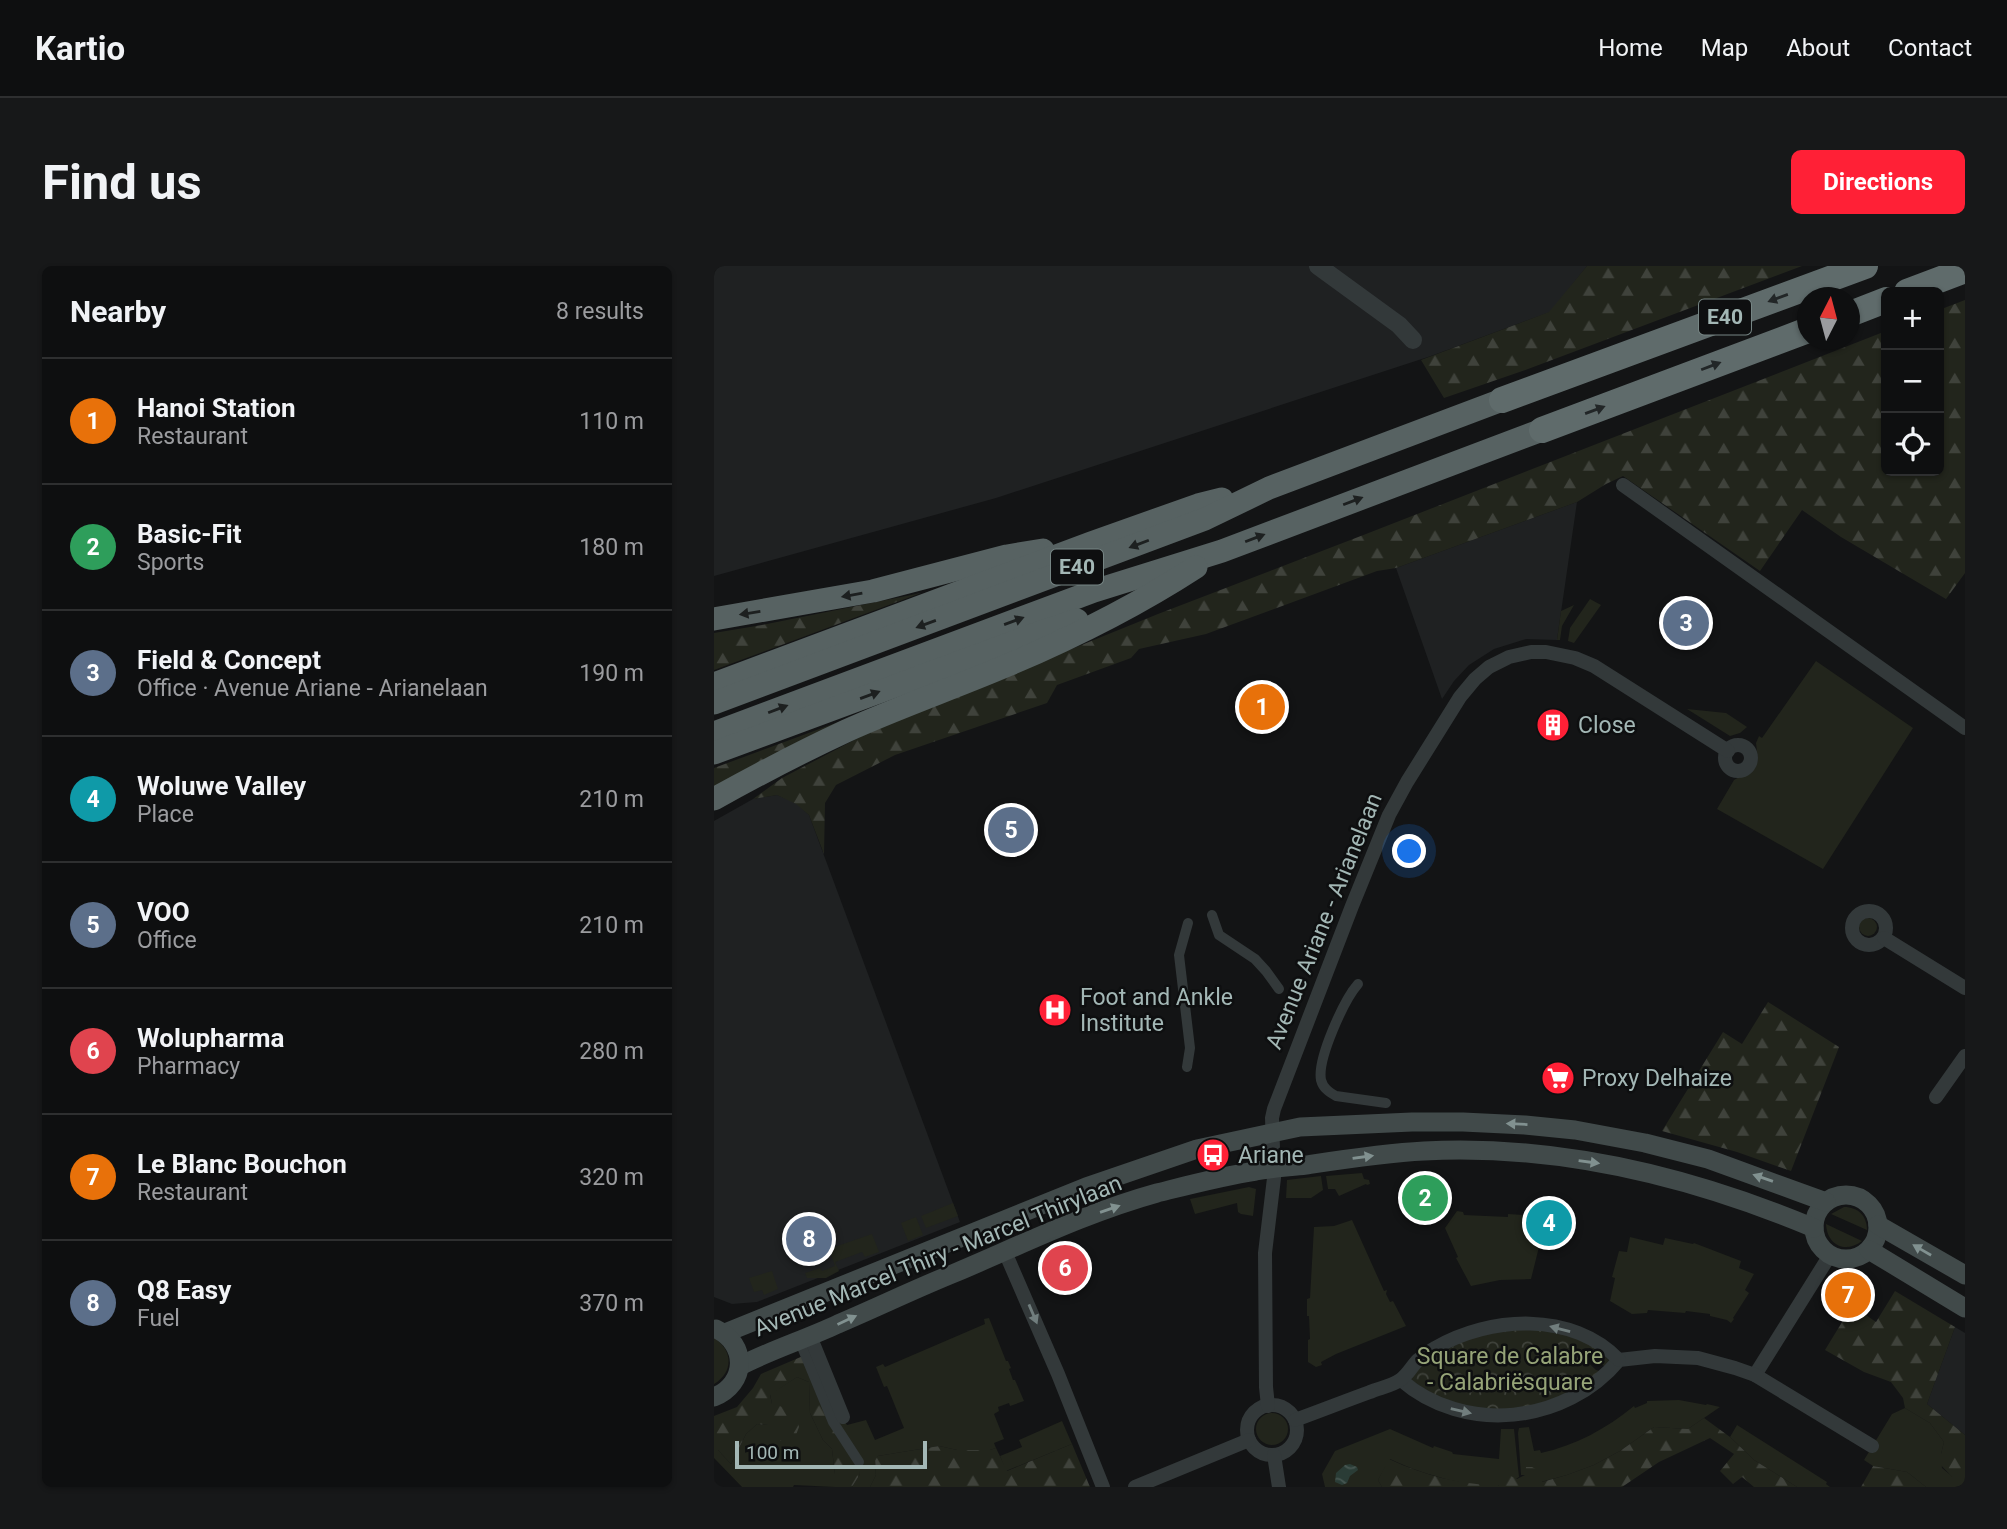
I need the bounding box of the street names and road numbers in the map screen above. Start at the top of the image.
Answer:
road number: E40 [1699,300,1751,334]
road number: E40 [1051,550,1103,584]
street label: Avenue Ariane - Arianelaan [1260,789,1388,1053]
street label: Avenue Marcel Thiry - Marcel Thirylaan [750,1170,1126,1342]

